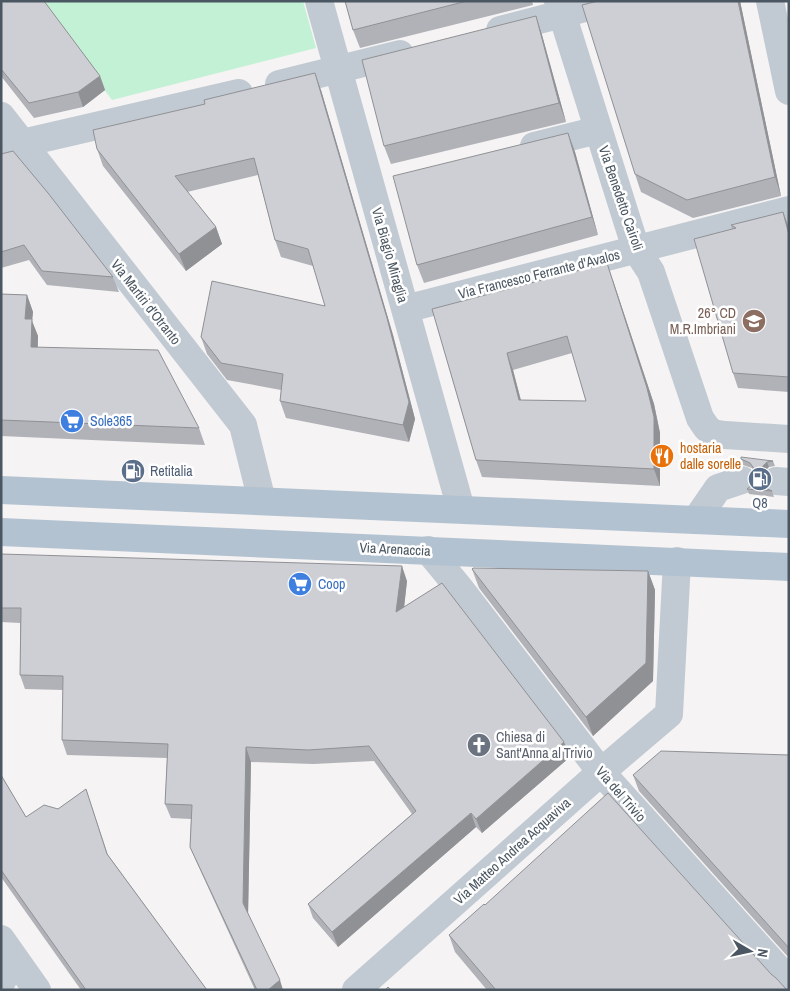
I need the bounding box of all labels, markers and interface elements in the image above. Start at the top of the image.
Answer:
street label: Via Benedetto Cairoli [595,143,647,253]
street label: Via Biagio Miraglia [368,205,412,305]
street label: Via Francesco Ferrante d'Avalos [456,245,622,303]
street label: Via Martiri d'Otranto [107,256,185,348]
place label: 26° CD M.R.Imbriani [670,304,736,338]
school or university icon: 26° CD M.R.Imbriani [741,308,767,334]
supermarket icon: Sole365 [59,408,85,434]
place label: Sole365 [90,412,132,430]
place label: hostaria dalle sorelle [680,439,741,473]
restaurant icon: hostaria dalle sorelle [649,443,675,469]
fuel station icon: Retitalia [120,458,146,484]
place label: Retitalia [150,462,193,480]
fuel station icon: Q8 [747,466,773,492]
place label: Q8 [752,494,768,512]
street label: Via Arenaccia [359,538,432,560]
supermarket icon: Coop [287,571,313,597]
place label: Coop [318,575,345,593]
place label: Chiesa di Sant'Anna al Trivio [496,728,593,762]
church icon: Chiesa di Sant'Anna al Trivio [466,732,492,758]
street label: Via del Trivio [592,763,650,825]
street label: Via Matteo Andrea Acquaviva [450,793,575,908]
north arrow [725,926,775,976]
text: N [753,948,772,959]

